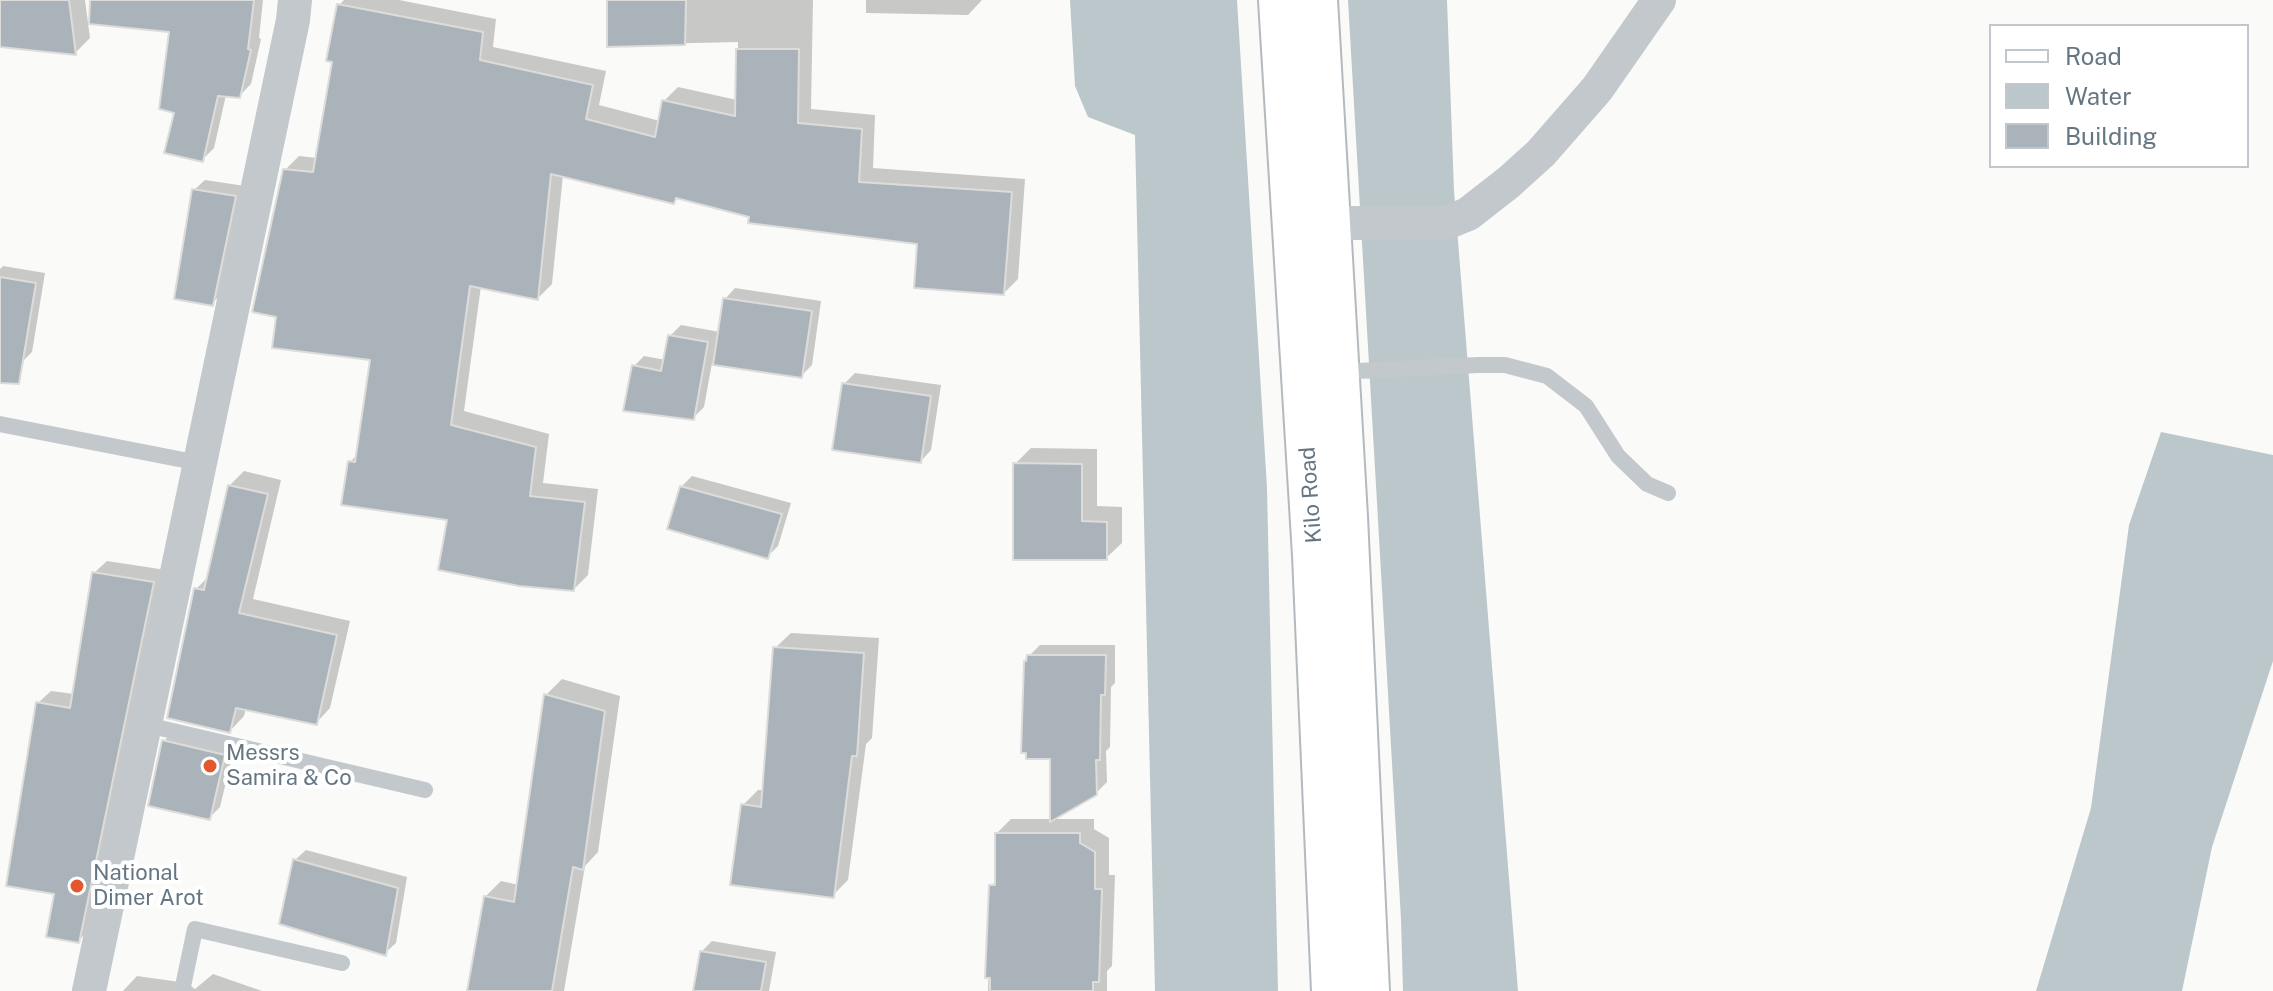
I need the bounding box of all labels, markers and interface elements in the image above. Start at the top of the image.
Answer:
legend [1989,24,2249,168]
text: Road [2065,42,2122,70]
text: Water [2065,82,2132,110]
text: Building [2065,122,2157,150]
street label: Kilo Road [1294,446,1328,544]
place label: Messrs Samira & Co [226,740,352,792]
marker: Messrs Samira & Co [201,757,219,775]
place label: National Dimer Arot [93,860,204,912]
marker: National Dimer Arot [68,877,86,895]

